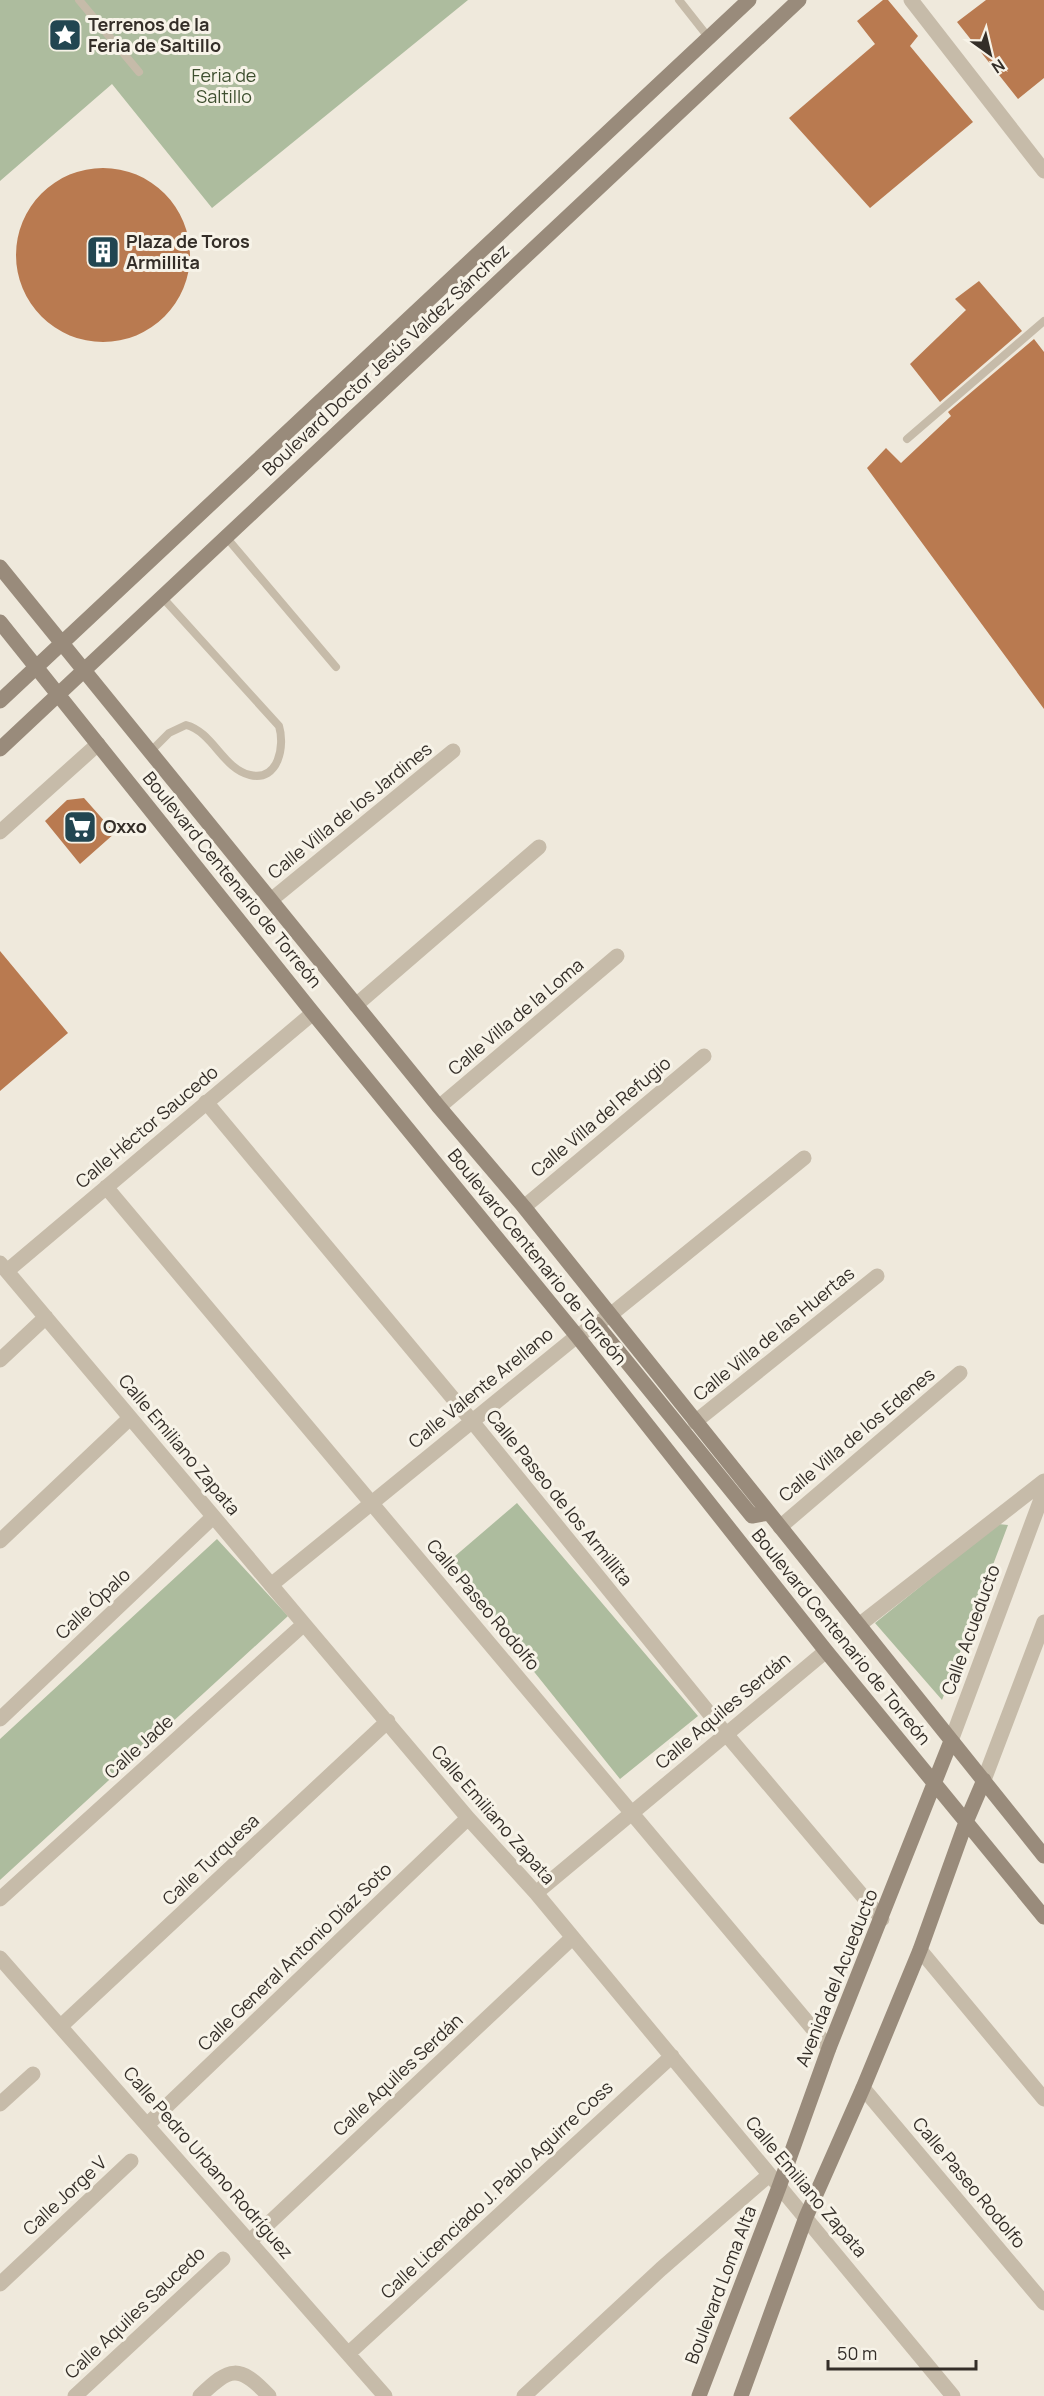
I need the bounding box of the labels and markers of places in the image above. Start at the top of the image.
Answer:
place label: Terrenos de la Feria de Saltillo [88,12,221,57]
place icon: Terrenos de la Feria de Saltillo [47,17,83,53]
place label: Plaza de Toros Armillita [126,229,250,274]
building icon: Plaza de Toros Armillita [85,234,121,270]
supermarket icon: Oxxo [62,809,98,845]
place label: Oxxo [103,814,147,838]

